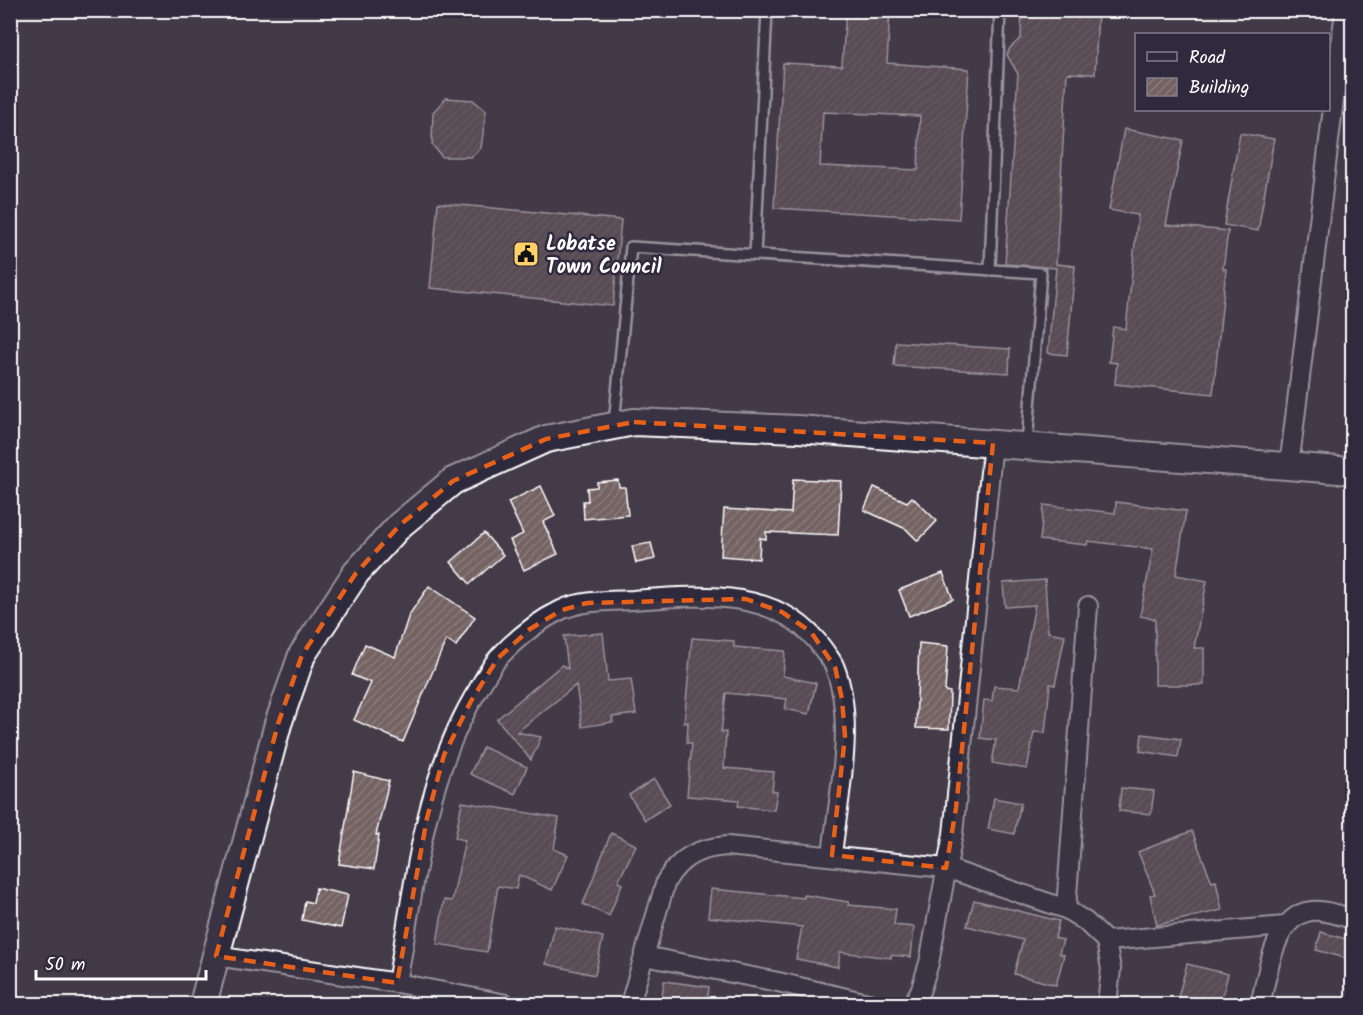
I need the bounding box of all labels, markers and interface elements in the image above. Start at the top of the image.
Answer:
legend [1135,33,1330,111]
text: Road [1189,44,1226,73]
text: Building [1189,74,1249,103]
place label: Lobatse Town Council [546,229,662,284]
public building icon: Lobatse Town Council [511,239,541,269]
scale bar [36,943,206,981]
text: 50 m [45,951,85,980]

